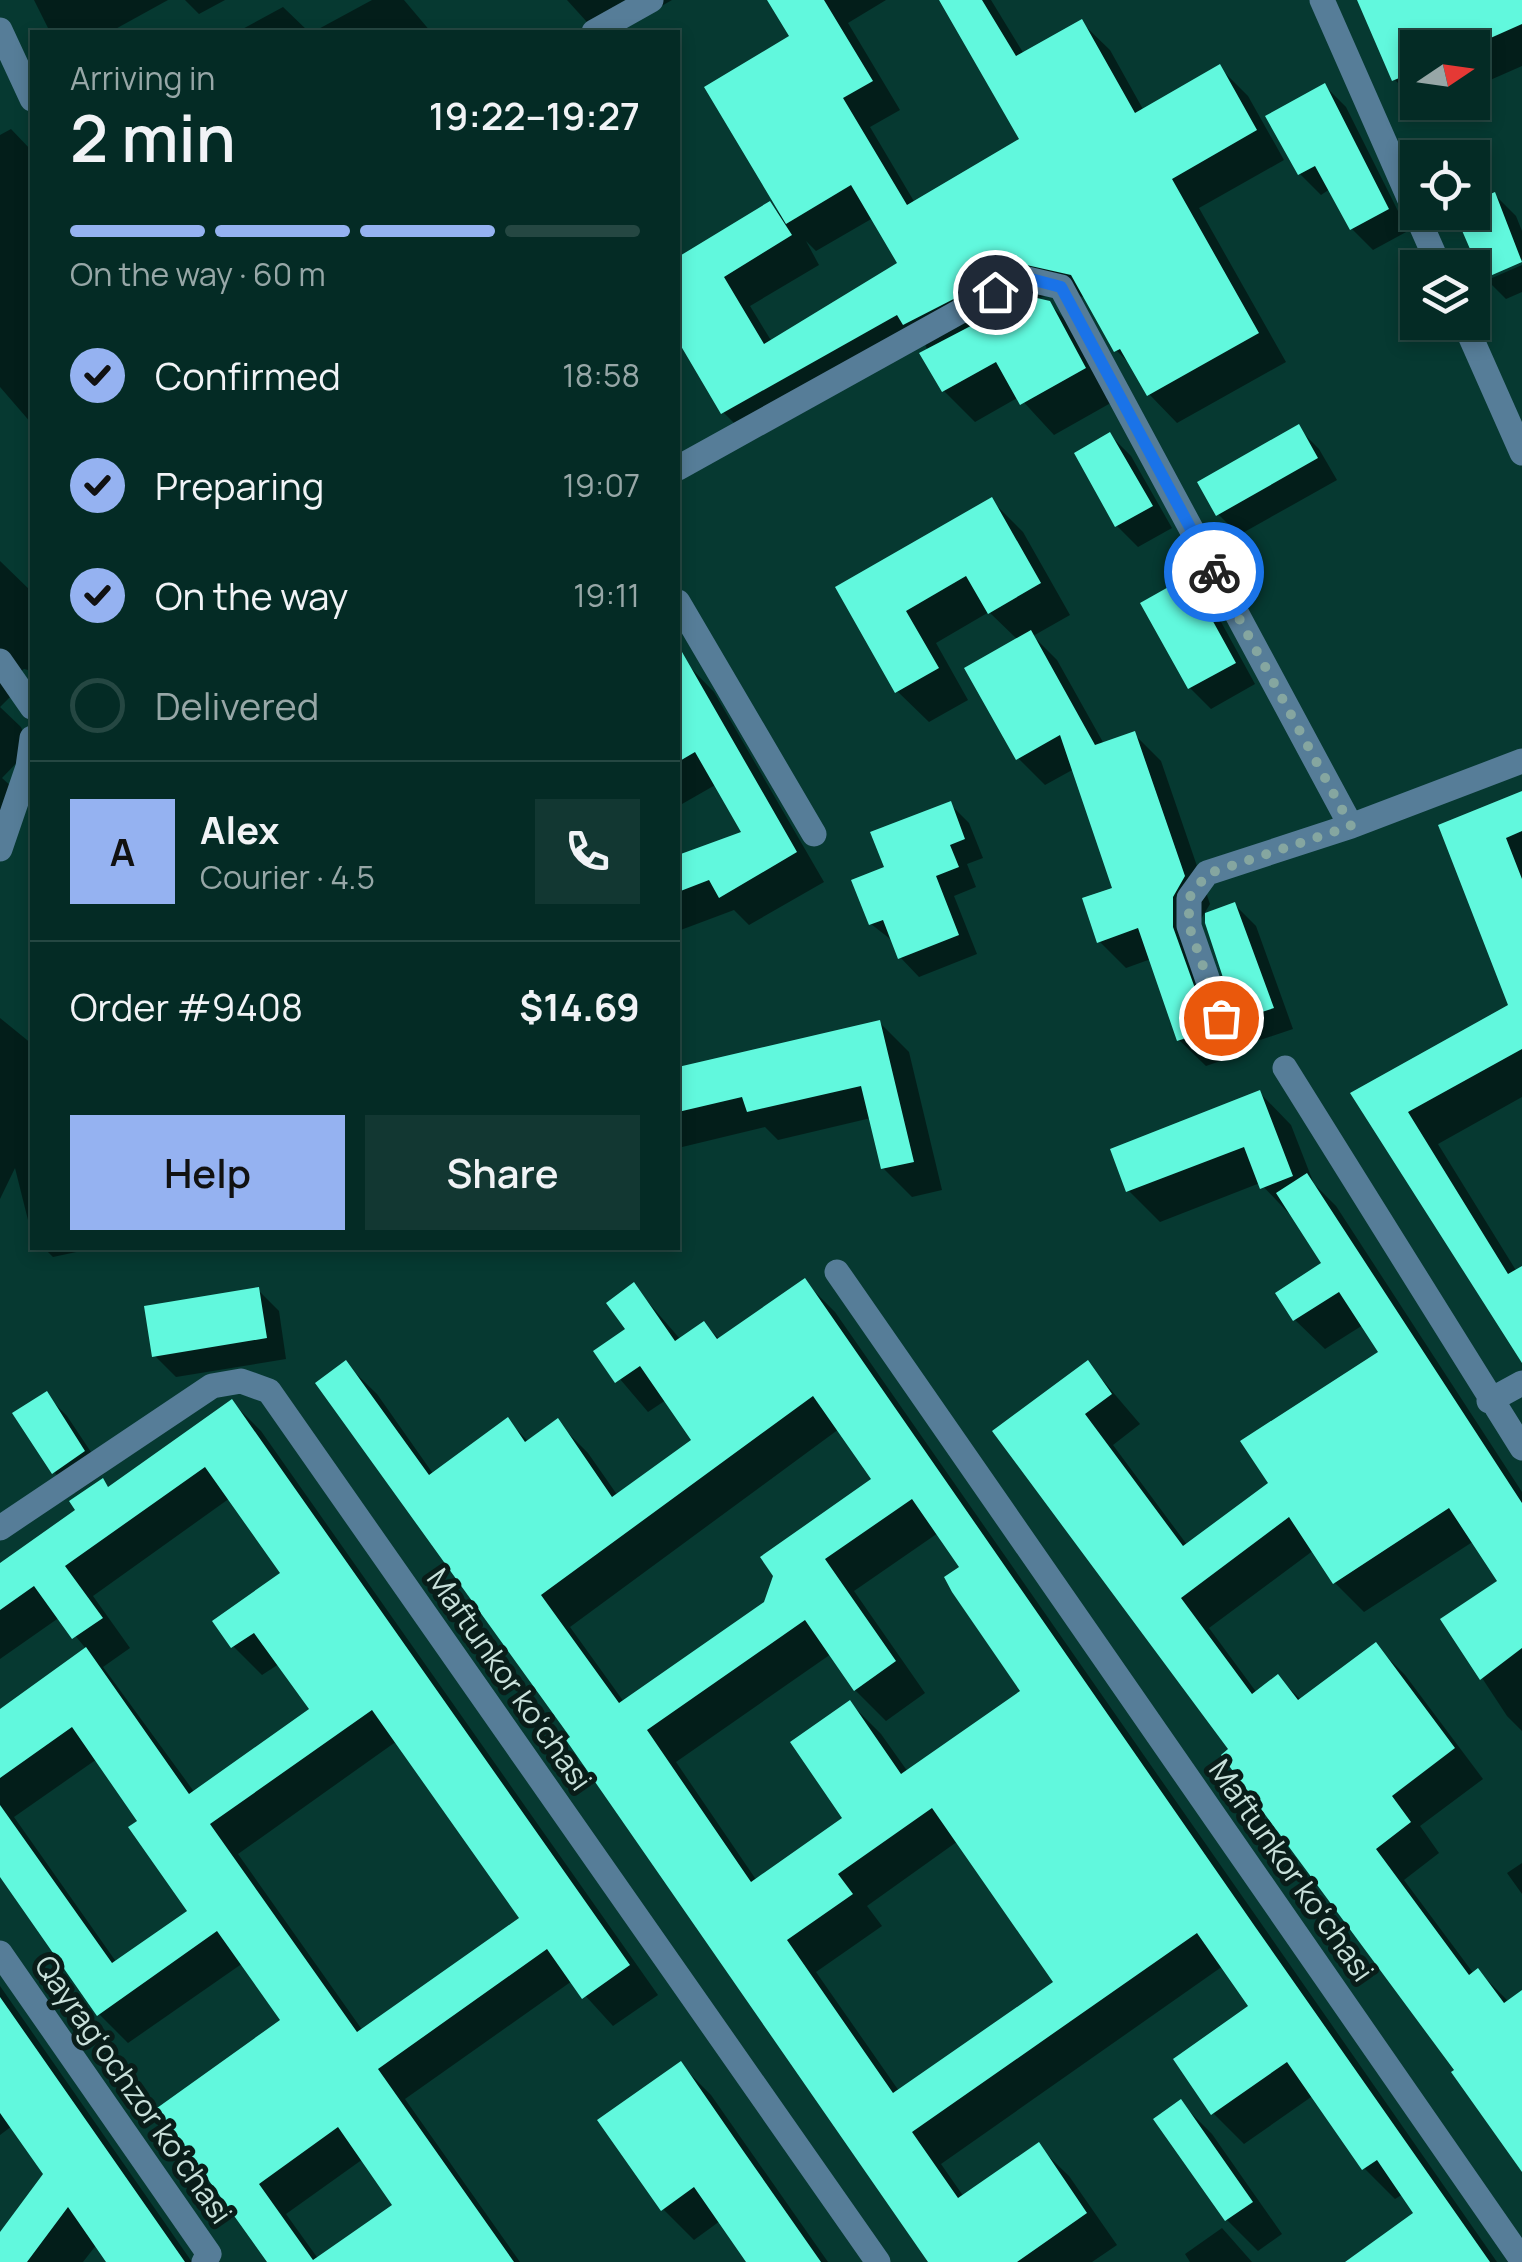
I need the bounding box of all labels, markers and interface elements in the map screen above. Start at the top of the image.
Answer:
north arrow [1400,30,1490,120]
map controls [1400,30,1490,340]
text: Arriving in [70,56,215,100]
text: 19:22–19:27 [429,89,640,141]
text: 2 min [70,93,236,182]
button: locate [1400,140,1490,230]
pin [953,250,1038,335]
button: layers [1400,250,1490,340]
text: On the way · 60 m [70,252,326,296]
icon: home [968,265,1023,320]
icon: check [70,348,125,403]
text: Confirmed [155,349,341,401]
text: 18:58 [562,353,640,397]
icon: check [70,458,125,513]
text: Preparing [155,459,324,511]
text: 19:07 [563,463,640,507]
courier [1164,522,1264,622]
icon: bike [1187,545,1242,600]
icon: check [70,568,125,623]
text: On the way [155,569,348,621]
text: 19:11 [573,573,640,617]
text: Delivered [155,679,319,731]
button: phone [535,799,640,904]
text: Alex [200,803,279,855]
text: A [110,825,135,877]
text: Courier · 4.5 [200,855,375,899]
pin [1179,976,1264,1061]
text: Order #9408 [70,980,303,1032]
text: $14.69 [519,980,640,1032]
icon: bag [1194,991,1249,1046]
button: Help [70,1115,345,1230]
button: Share [365,1115,640,1230]
street label: Maftunkor koʻchasi [418,1560,602,1798]
street label: Maftunkor koʻchasi [1200,1751,1384,1989]
street label: Qayragʻochzor koʻchasi [26,1947,242,2231]

